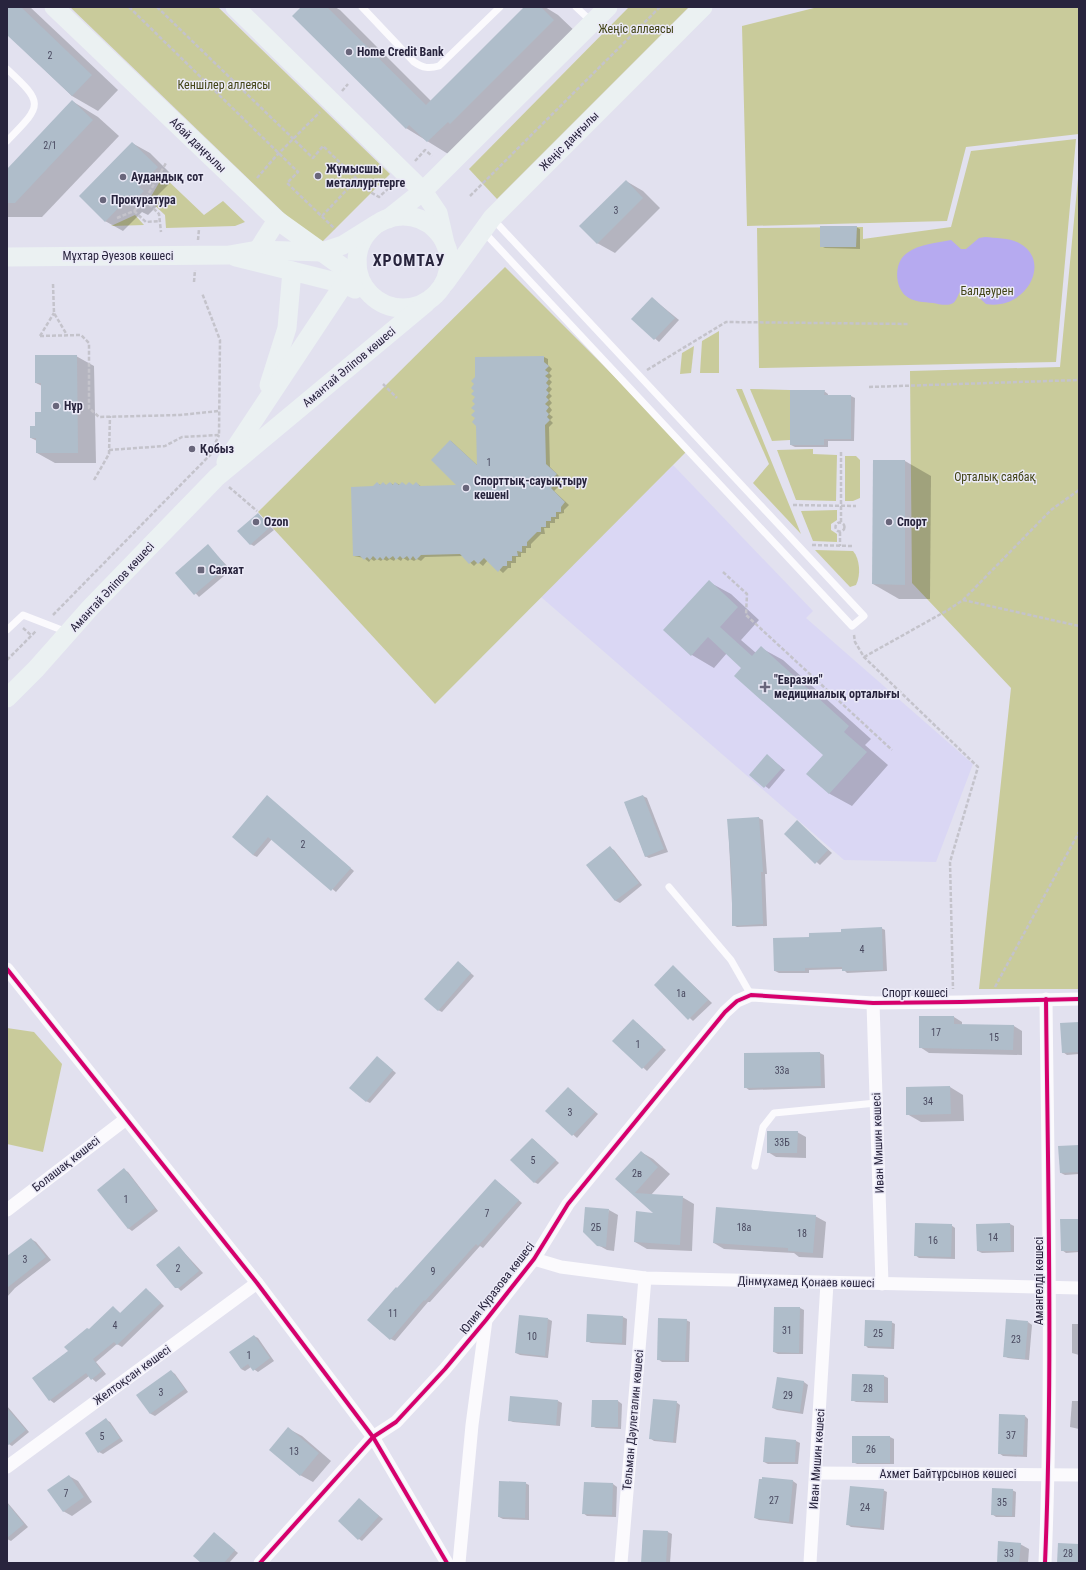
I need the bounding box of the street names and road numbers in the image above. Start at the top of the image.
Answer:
street label: Жеңіс даңғылы [536,108,602,174]
street label: Абай даңғылы [167,115,229,175]
street label: Мұхтар Әуезов көшесі [63,249,174,263]
street label: Амантай Әліпов көшесі [300,324,398,410]
street label: Амантай Әліпов көшесі [67,539,157,635]
street label: Спорт көшесі [882,986,948,1000]
street label: Иван Мишин көшесі [869,1092,887,1194]
street label: Болашақ көшесі [30,1133,102,1195]
street label: Амангелді көшесі [1032,1237,1046,1325]
street label: Юлия Куразова көшесі [457,1239,537,1337]
street label: Дінмұхамед Қонаев көшесі [737,1274,875,1290]
street label: Желтоқсан көшесі [90,1342,174,1408]
street label: Тельман Дәулеталин көшесі [620,1349,646,1491]
street label: Иван Мишин көшесі [807,1408,827,1510]
street label: Ахмет Байтұрсынов көшесі [880,1467,1016,1481]

